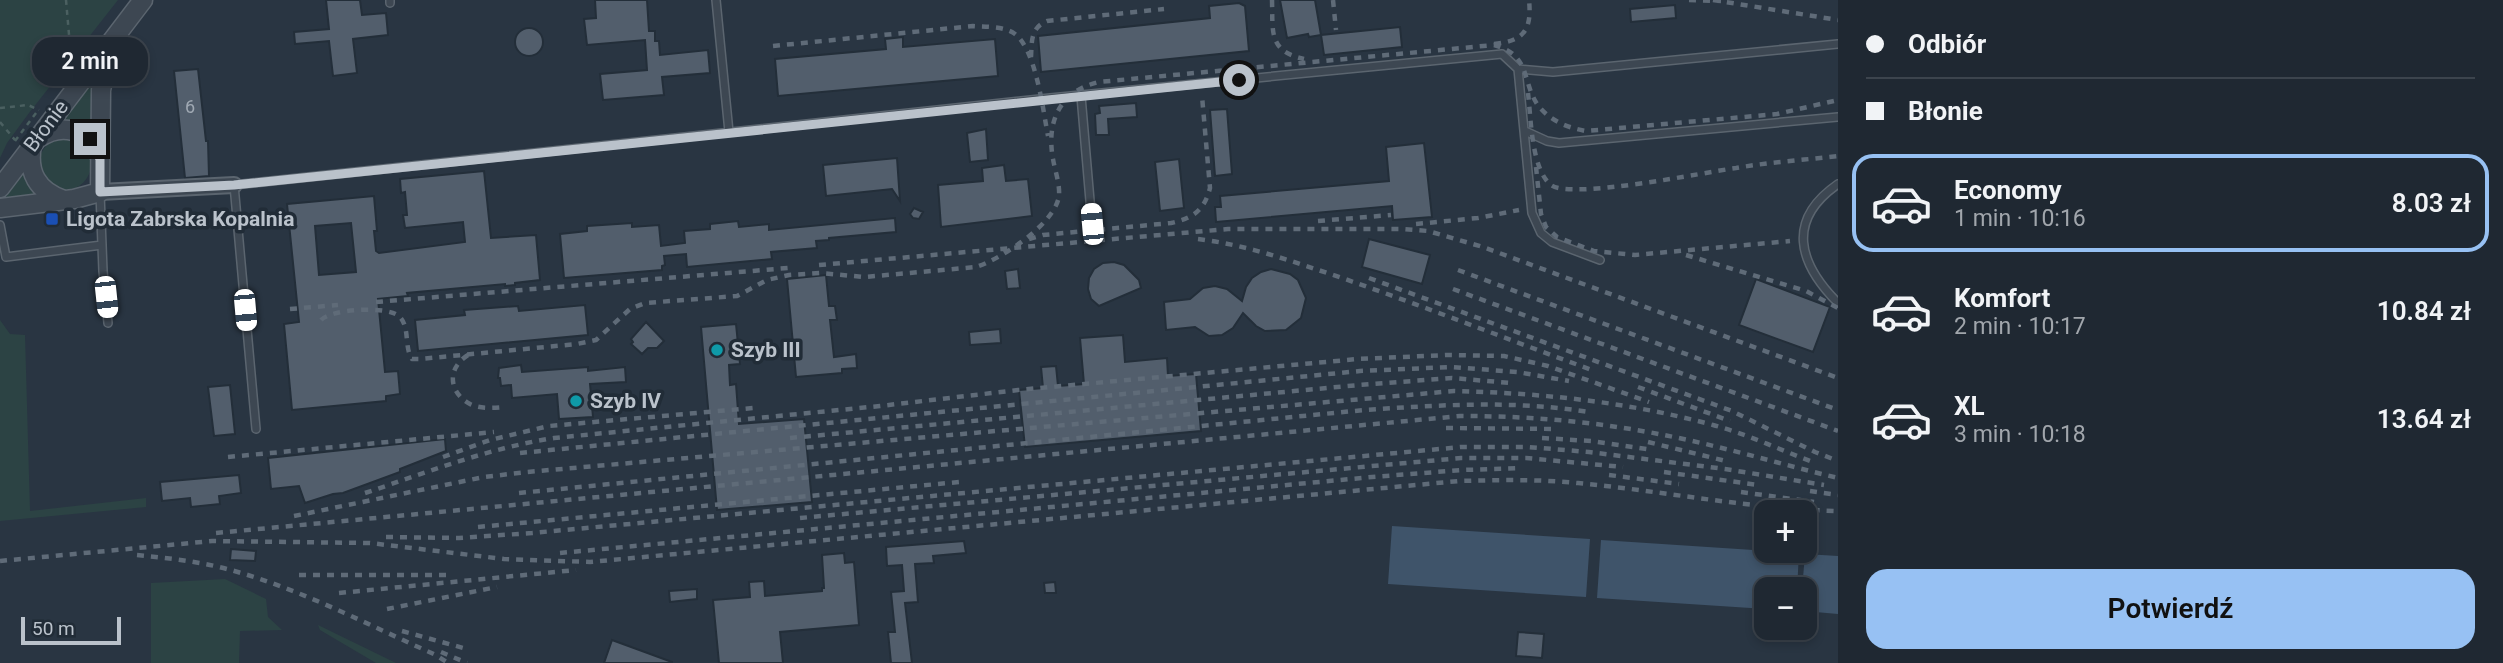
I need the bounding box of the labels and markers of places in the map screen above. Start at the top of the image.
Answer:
place label: Ligota Zabrska Kopalnia [66,207,294,231]
marker: Ligota Zabrska Kopalnia [44,211,60,227]
place label: Szyb III [731,338,801,362]
marker: Szyb III [709,342,725,358]
place label: Szyb IV [590,389,661,413]
marker: Szyb IV [568,393,584,409]

